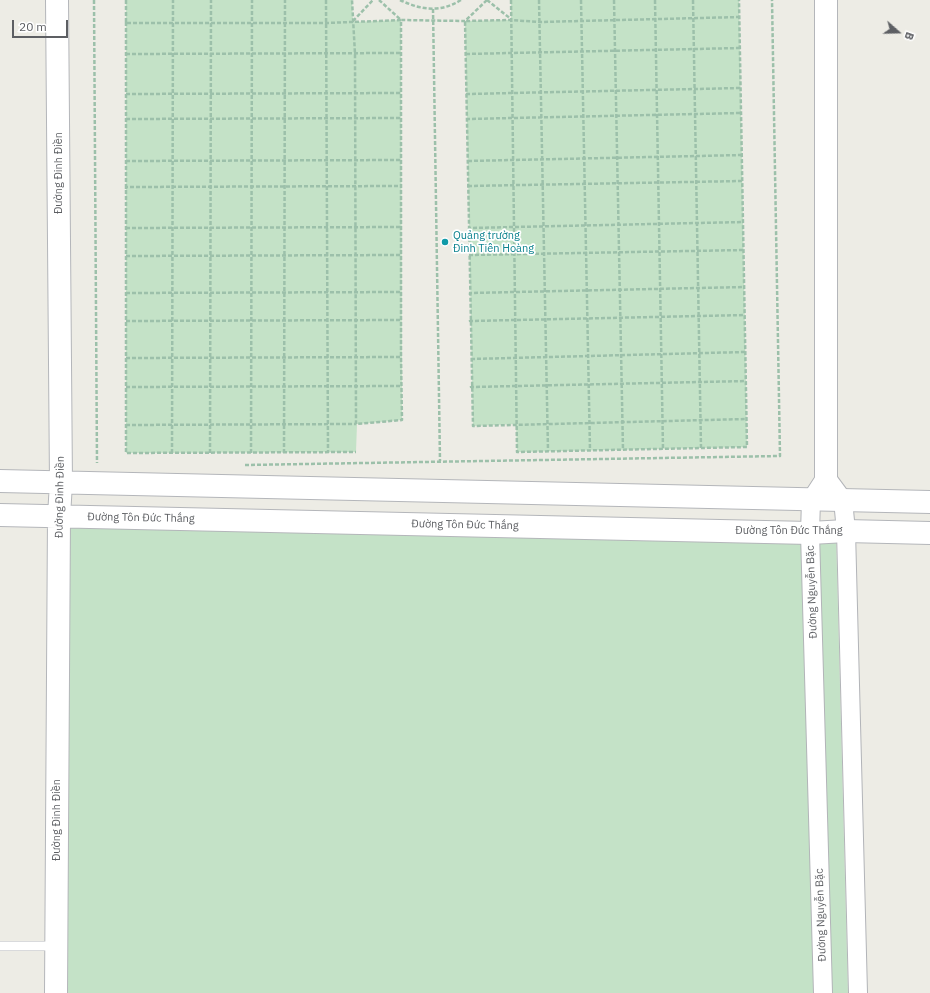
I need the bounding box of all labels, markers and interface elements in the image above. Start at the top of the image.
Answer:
scale bar [14,12,70,38]
north arrow [878,12,918,52]
text: 20 m [19,19,47,34]
text: B [901,30,917,42]
street label: Đường Đinh Điền [52,132,66,214]
place label: Quảng trường Đinh Tiên Hoàng [453,229,534,255]
marker: Quảng trường Đinh Tiên Hoàng [440,237,450,247]
street label: Đường Đinh Điền [53,456,67,538]
street label: Đường Tôn Đức Thắng [87,510,195,526]
street label: Đường Tôn Đức Thắng [411,517,519,533]
street label: Đường Tôn Đức Thắng [735,524,843,538]
street label: Đường Nguyễn Bặc [804,545,820,639]
street label: Đường Đinh Điền [50,779,64,861]
street label: Đường Nguyễn Bặc [813,868,829,962]

